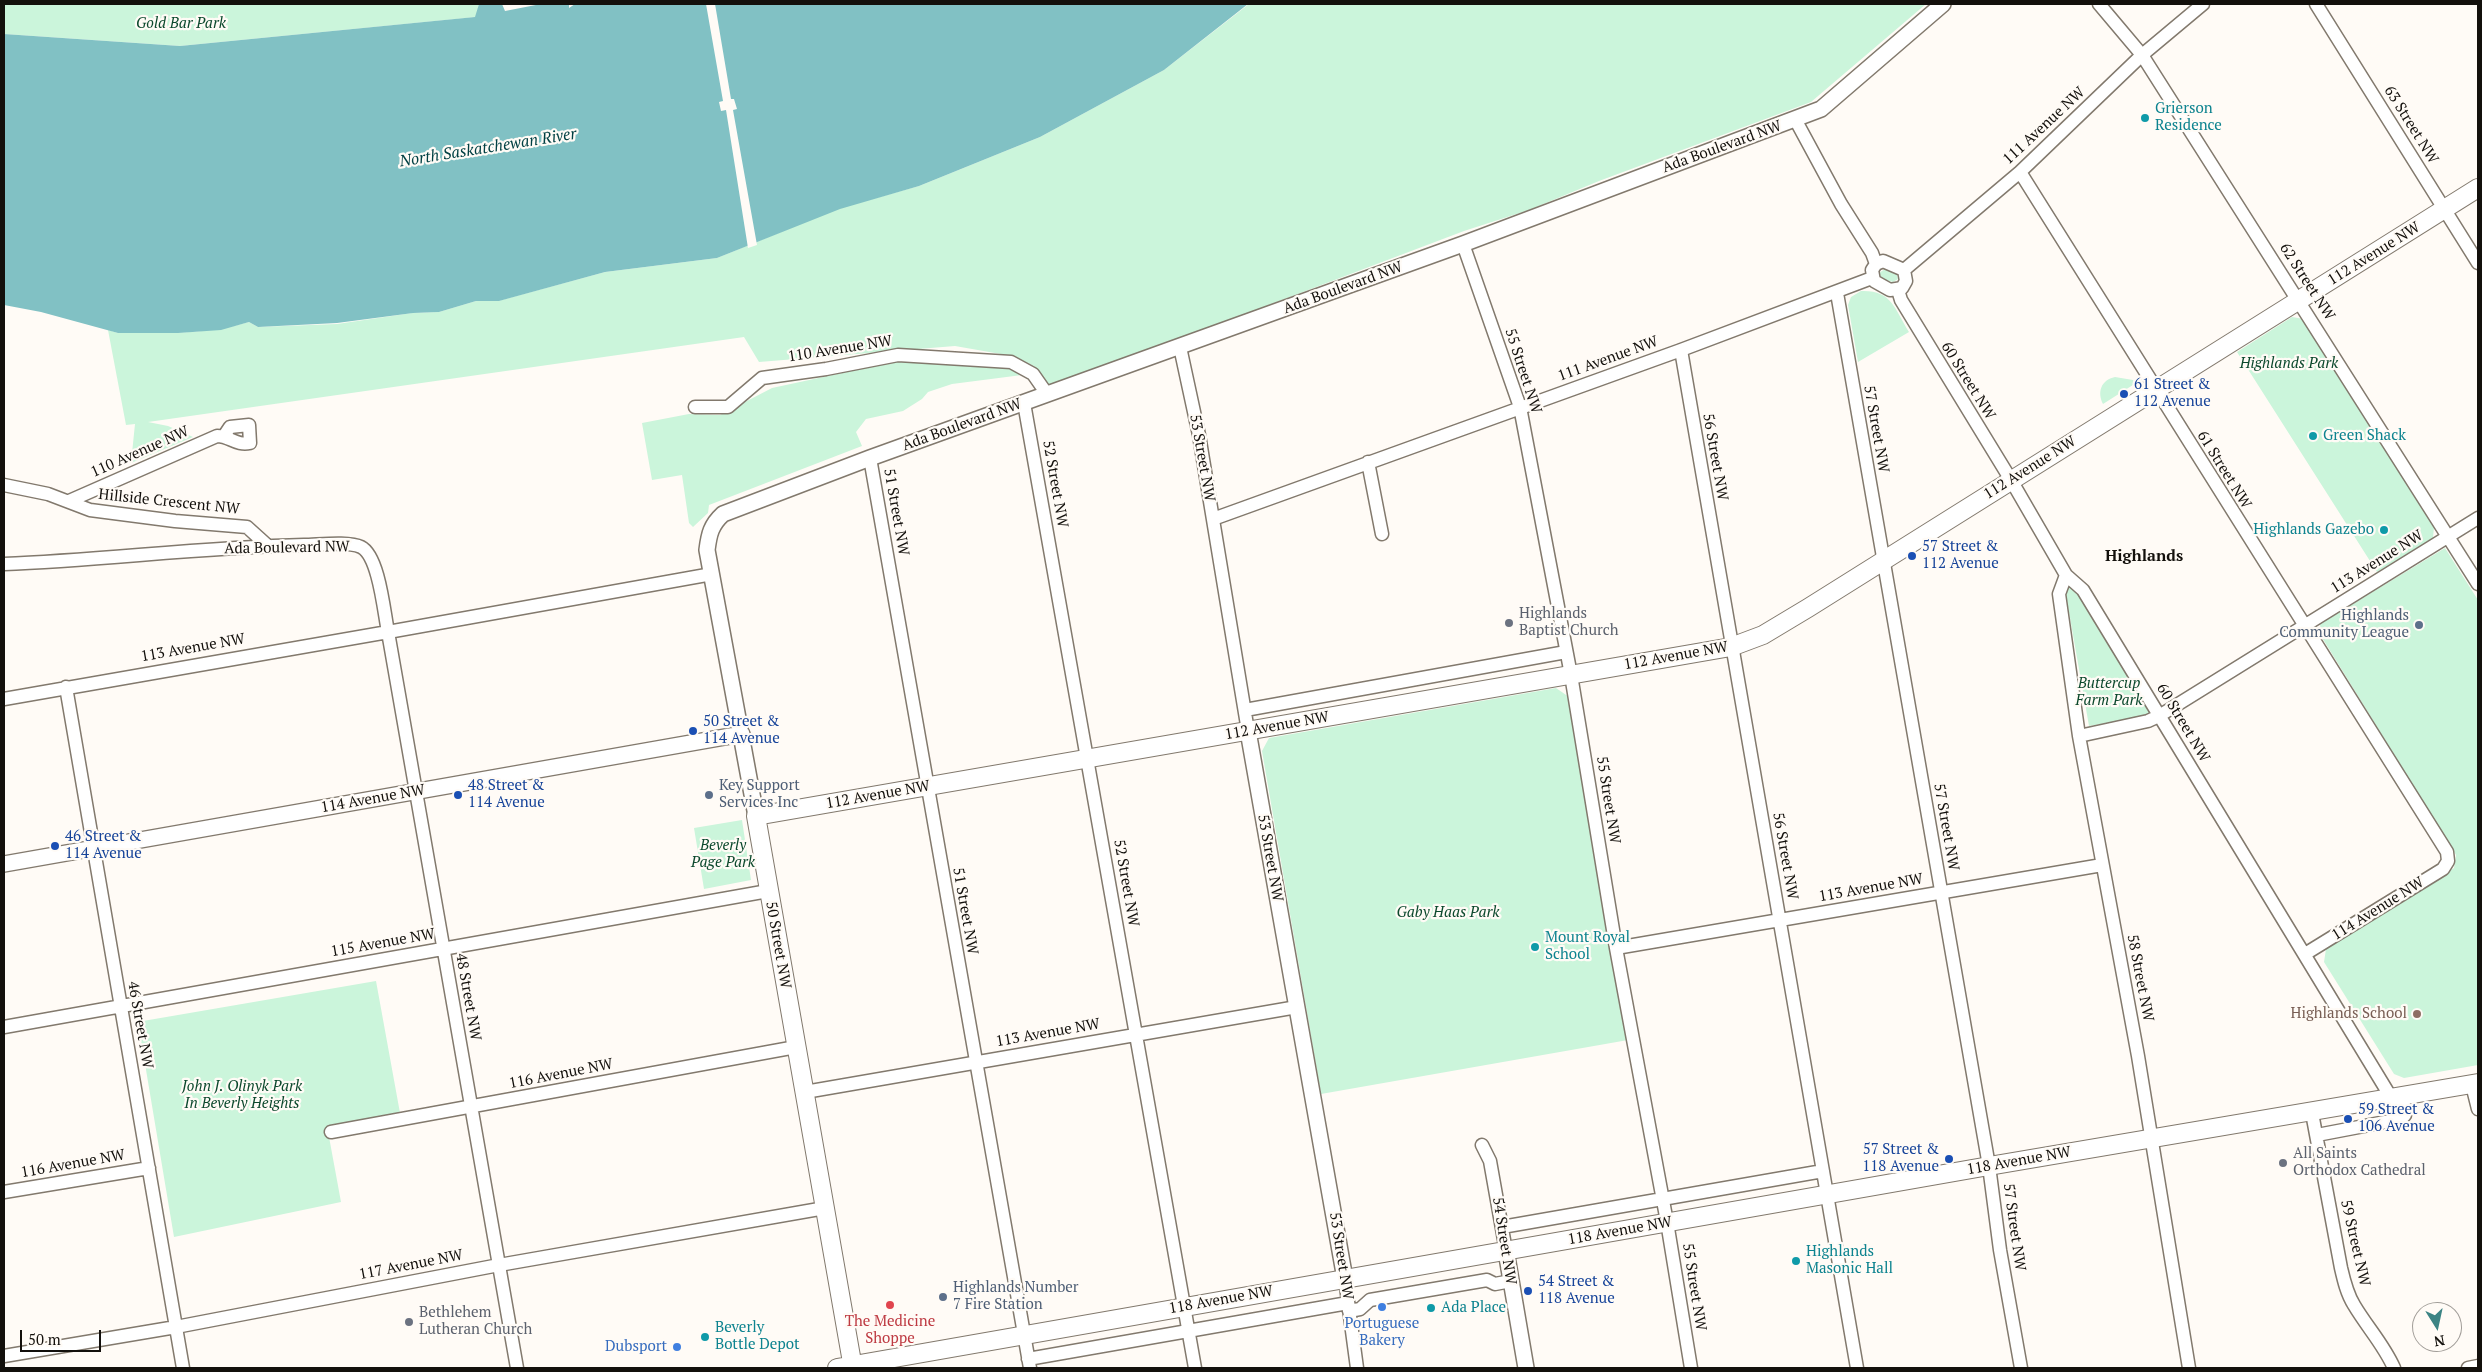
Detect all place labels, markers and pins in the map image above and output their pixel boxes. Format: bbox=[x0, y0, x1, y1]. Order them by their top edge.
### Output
place label: Grierson Residence bbox=[2155, 100, 2222, 135]
marker: Grierson Residence bbox=[2139, 112, 2151, 124]
place label: 61 Street & 112 Avenue bbox=[2134, 376, 2211, 411]
marker: 61 Street & 112 Avenue bbox=[2118, 388, 2130, 400]
place label: Green Shack bbox=[2323, 427, 2406, 445]
marker: Green Shack bbox=[2307, 430, 2319, 442]
place label: Highlands Gazebo bbox=[2253, 521, 2374, 539]
marker: Highlands Gazebo bbox=[2378, 524, 2390, 536]
place label: 57 Street & 112 Avenue bbox=[1922, 538, 1999, 573]
marker: 57 Street & 112 Avenue bbox=[1906, 550, 1918, 562]
place label: Highlands Baptist Church bbox=[1519, 605, 1619, 640]
place label: Highlands Community League bbox=[2279, 607, 2409, 642]
marker: Highlands Baptist Church bbox=[1503, 617, 1515, 629]
marker: Highlands Community League bbox=[2413, 619, 2425, 631]
place label: 50 Street & 114 Avenue bbox=[703, 713, 780, 748]
marker: 50 Street & 114 Avenue bbox=[687, 725, 699, 737]
place label: 48 Street & 114 Avenue bbox=[468, 777, 545, 812]
place label: Key Support Services Inc bbox=[719, 777, 800, 812]
marker: 48 Street & 114 Avenue bbox=[452, 789, 464, 801]
marker: Key Support Services Inc bbox=[703, 789, 715, 801]
place label: 46 Street & 114 Avenue bbox=[65, 828, 142, 863]
marker: 46 Street & 114 Avenue bbox=[49, 840, 61, 852]
place label: Mount Royal School bbox=[1545, 929, 1630, 964]
marker: Mount Royal School bbox=[1529, 941, 1541, 953]
place label: Highlands School bbox=[2290, 1005, 2407, 1023]
marker: Highlands School bbox=[2411, 1008, 2423, 1020]
place label: 59 Street & 106 Avenue bbox=[2358, 1101, 2435, 1136]
marker: 59 Street & 106 Avenue bbox=[2342, 1113, 2354, 1125]
place label: 57 Street & 118 Avenue bbox=[1862, 1141, 1939, 1176]
place label: All Saints Orthodox Cathedral bbox=[2293, 1145, 2426, 1180]
marker: 57 Street & 118 Avenue bbox=[1943, 1153, 1955, 1165]
marker: All Saints Orthodox Cathedral bbox=[2277, 1157, 2289, 1169]
place label: Highlands Masonic Hall bbox=[1806, 1243, 1893, 1278]
marker: Highlands Masonic Hall bbox=[1790, 1255, 1802, 1267]
place label: 54 Street & 118 Avenue bbox=[1538, 1273, 1615, 1308]
place label: Highlands Number 7 Fire Station bbox=[953, 1279, 1079, 1314]
marker: 54 Street & 118 Avenue bbox=[1522, 1285, 1534, 1297]
marker: Highlands Number 7 Fire Station bbox=[937, 1291, 949, 1303]
marker: The Medicine Shoppe bbox=[884, 1299, 896, 1311]
place label: Ada Place bbox=[1441, 1299, 1506, 1317]
marker: Portuguese Bakery bbox=[1376, 1301, 1388, 1313]
marker: Ada Place bbox=[1425, 1302, 1437, 1314]
place label: Bethlehem Lutheran Church bbox=[419, 1304, 532, 1339]
place label: The Medicine Shoppe bbox=[845, 1313, 935, 1348]
place label: Portuguese Bakery bbox=[1345, 1315, 1419, 1350]
marker: Bethlehem Lutheran Church bbox=[403, 1316, 415, 1328]
place label: Beverly Bottle Depot bbox=[715, 1319, 800, 1354]
marker: Beverly Bottle Depot bbox=[699, 1331, 711, 1343]
place label: Dubsport bbox=[605, 1338, 667, 1356]
marker: Dubsport bbox=[671, 1341, 683, 1353]

